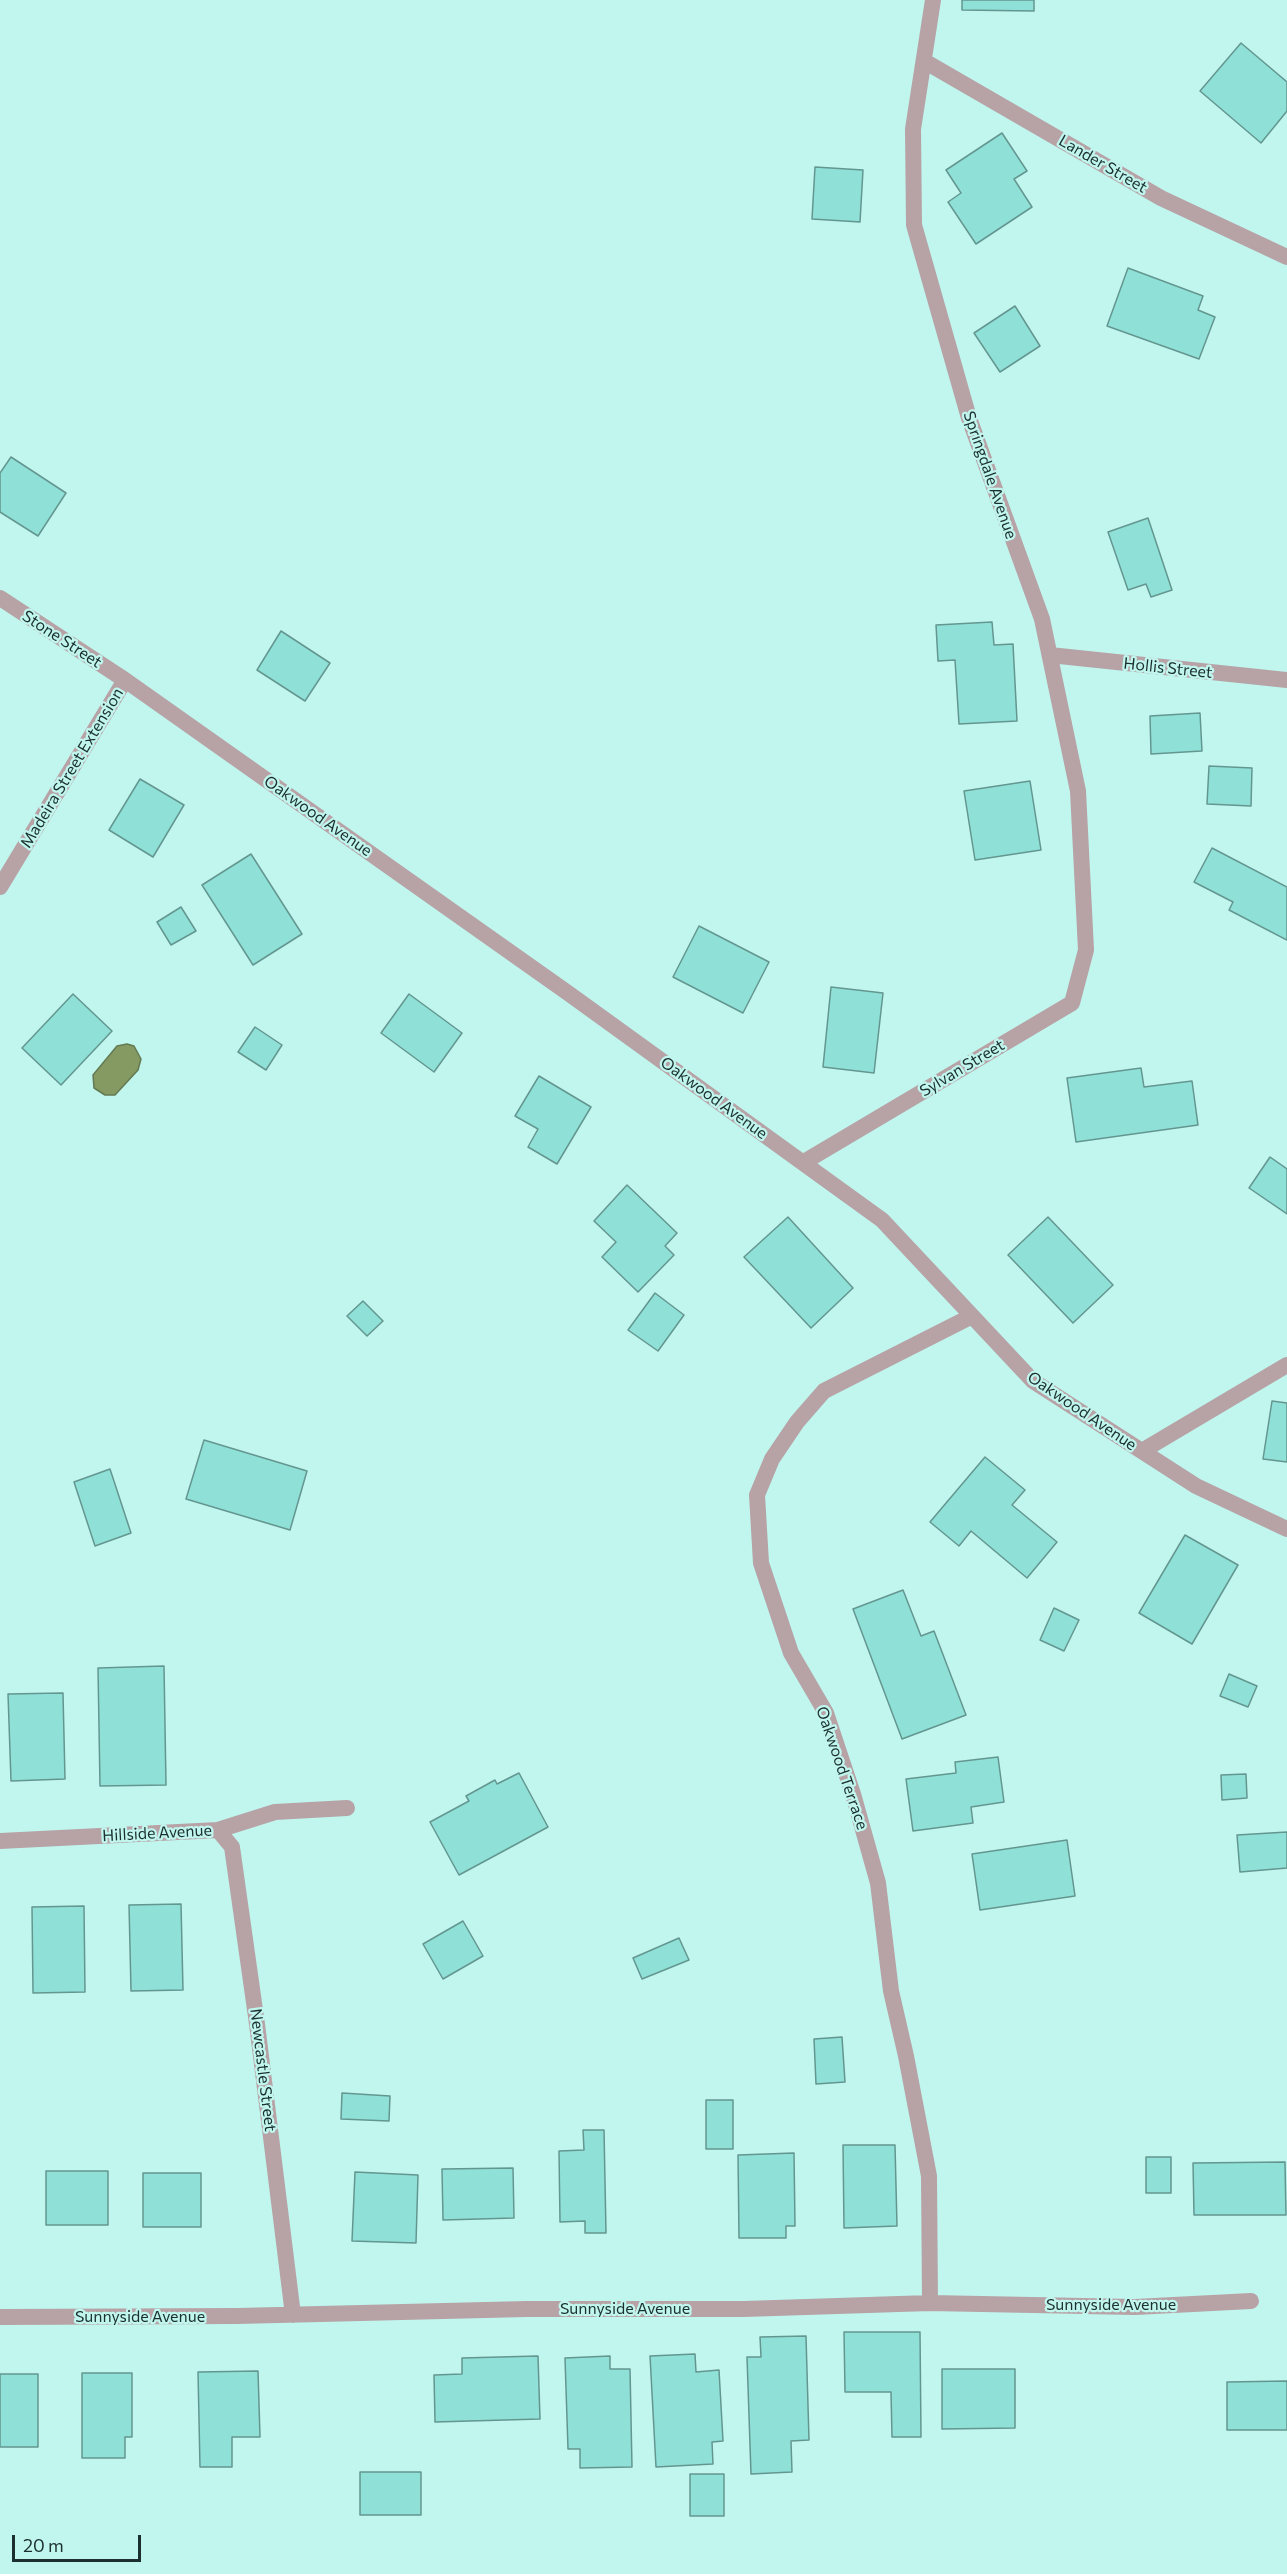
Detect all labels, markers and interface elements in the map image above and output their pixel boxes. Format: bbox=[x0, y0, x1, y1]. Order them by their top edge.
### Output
street label: Lander Street bbox=[1055, 131, 1151, 197]
street label: Springdale Avenue bbox=[959, 409, 1021, 541]
street label: Stone Street bbox=[19, 606, 105, 672]
street label: Hollis Street bbox=[1123, 654, 1213, 682]
street label: Madeira Street Extension bbox=[17, 684, 127, 852]
street label: Oakwood Avenue bbox=[260, 772, 376, 860]
street label: Sylvan Street bbox=[916, 1035, 1008, 1101]
street label: Oakwood Avenue bbox=[657, 1053, 771, 1143]
street label: Oakwood Avenue bbox=[1024, 1367, 1140, 1455]
street label: Oakwood Terrace bbox=[812, 1704, 872, 1832]
street label: Hillside Avenue bbox=[102, 1821, 212, 1845]
street label: Newcastle Street bbox=[246, 2007, 280, 2133]
street label: Sunnyside Avenue bbox=[1046, 2295, 1176, 2315]
street label: Sunnyside Avenue bbox=[560, 2299, 690, 2319]
street label: Sunnyside Avenue bbox=[75, 2307, 205, 2327]
scale bar bbox=[15, 2523, 144, 2561]
text: 20 m bbox=[23, 2534, 64, 2556]

